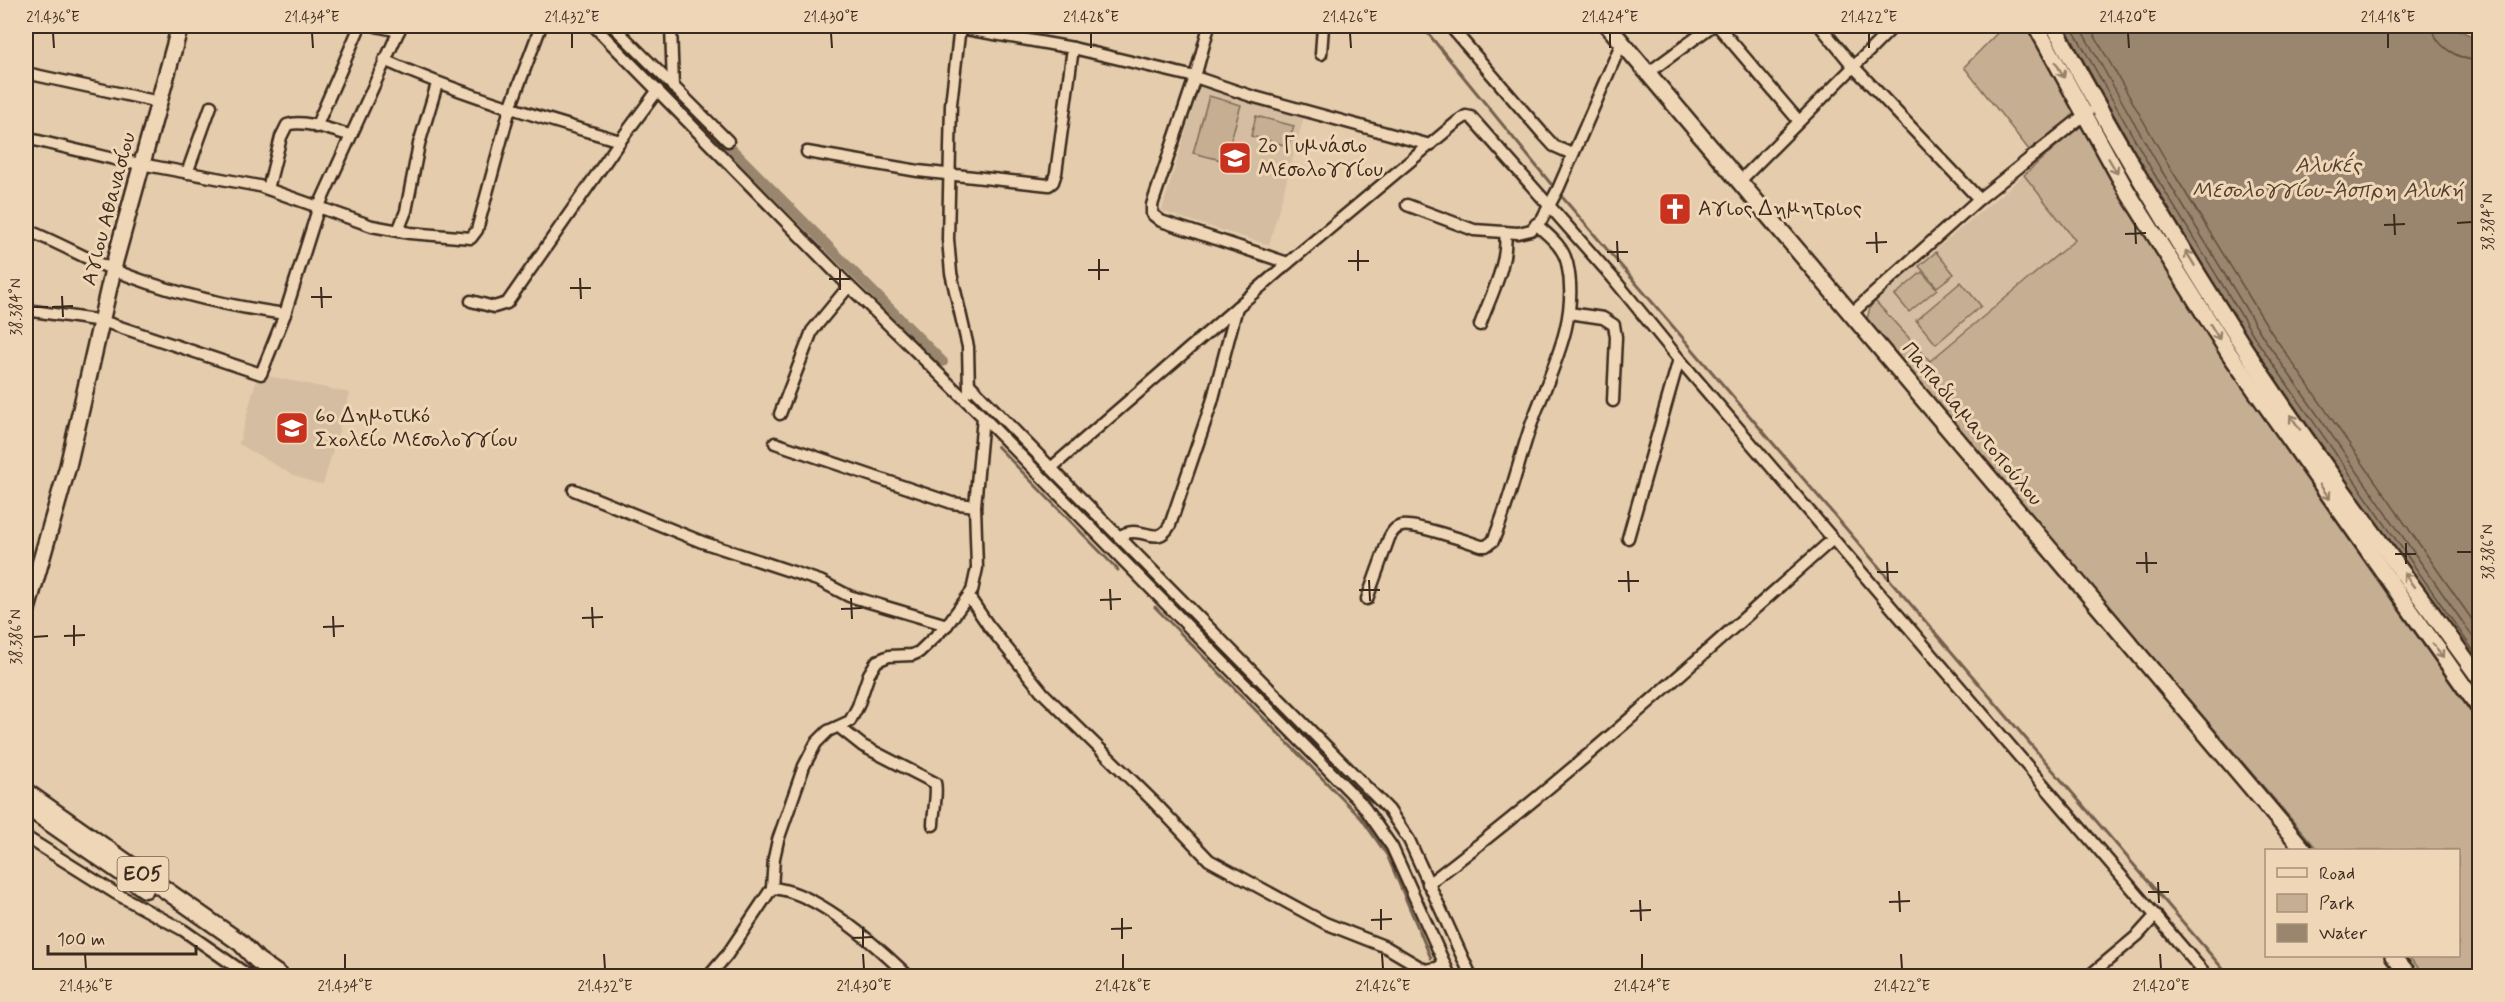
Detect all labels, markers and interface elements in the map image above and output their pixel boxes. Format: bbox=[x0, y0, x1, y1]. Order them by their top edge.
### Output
text: 21.436°E bbox=[26, 8, 80, 28]
text: 21.434°E bbox=[284, 8, 340, 28]
text: 21.432°E bbox=[544, 8, 600, 28]
text: 21.430°E bbox=[803, 8, 859, 28]
text: 21.428°E bbox=[1063, 8, 1119, 28]
text: 21.426°E bbox=[1323, 8, 1378, 28]
text: 21.424°E bbox=[1582, 8, 1639, 28]
text: 21.422°E bbox=[1841, 8, 1898, 28]
text: 21.420°E bbox=[2100, 8, 2157, 28]
text: 21.418°E bbox=[2361, 8, 2415, 28]
one-way arrow bbox=[2054, 61, 2066, 78]
street label: Αγιου Αθανασίου bbox=[75, 129, 143, 289]
place label: 2ο Γυμνάσιο Μεσολογγίου bbox=[1258, 132, 1383, 184]
school or university icon: 2ο Γυμνάσιο Μεσολογγίου bbox=[1217, 140, 1253, 176]
water label: Αλυκές Μεσολογγίου-Άσπρη Αλυκή bbox=[2192, 151, 2465, 205]
one-way arrow bbox=[2108, 156, 2119, 174]
church icon: Αγιος Δημητριος bbox=[1657, 191, 1693, 227]
text: 38.384°N bbox=[2479, 193, 2499, 251]
place label: Αγιος Δημητριος bbox=[1698, 195, 1862, 223]
one-way arrow bbox=[2183, 250, 2195, 267]
text: 38.384°N bbox=[7, 278, 27, 336]
one-way arrow bbox=[2209, 323, 2222, 340]
street label: Παπαδιαμαντοπούλου bbox=[1895, 336, 2049, 512]
place label: 6ο Δημοτικό Σχολείο Μεσολογγίου bbox=[315, 402, 517, 454]
school or university icon: 6ο Δημοτικό Σχολείο Μεσολογγίου bbox=[274, 410, 310, 446]
one-way arrow bbox=[2289, 414, 2301, 430]
one-way arrow bbox=[2319, 484, 2331, 500]
text: 38.386°N bbox=[2479, 524, 2499, 580]
one-way arrow bbox=[2402, 573, 2415, 589]
text: 38.386°N bbox=[7, 609, 27, 665]
one-way arrow bbox=[2432, 643, 2445, 659]
legend bbox=[2265, 849, 2460, 957]
road number: ΕΟ5 bbox=[118, 857, 168, 891]
text: Road bbox=[2319, 862, 2355, 886]
text: Park bbox=[2319, 892, 2355, 916]
scale bar bbox=[48, 918, 196, 956]
text: Water bbox=[2319, 922, 2368, 946]
text: 100 m bbox=[57, 928, 105, 952]
text: 21.436°E bbox=[59, 977, 113, 997]
text: 21.434°E bbox=[317, 977, 373, 997]
text: 21.432°E bbox=[577, 977, 633, 997]
text: 21.430°E bbox=[836, 977, 892, 997]
text: 21.428°E bbox=[1095, 977, 1151, 997]
text: 21.426°E bbox=[1356, 977, 1411, 997]
text: 21.424°E bbox=[1614, 977, 1671, 997]
text: 21.422°E bbox=[1874, 977, 1931, 997]
text: 21.420°E bbox=[2133, 977, 2190, 997]

